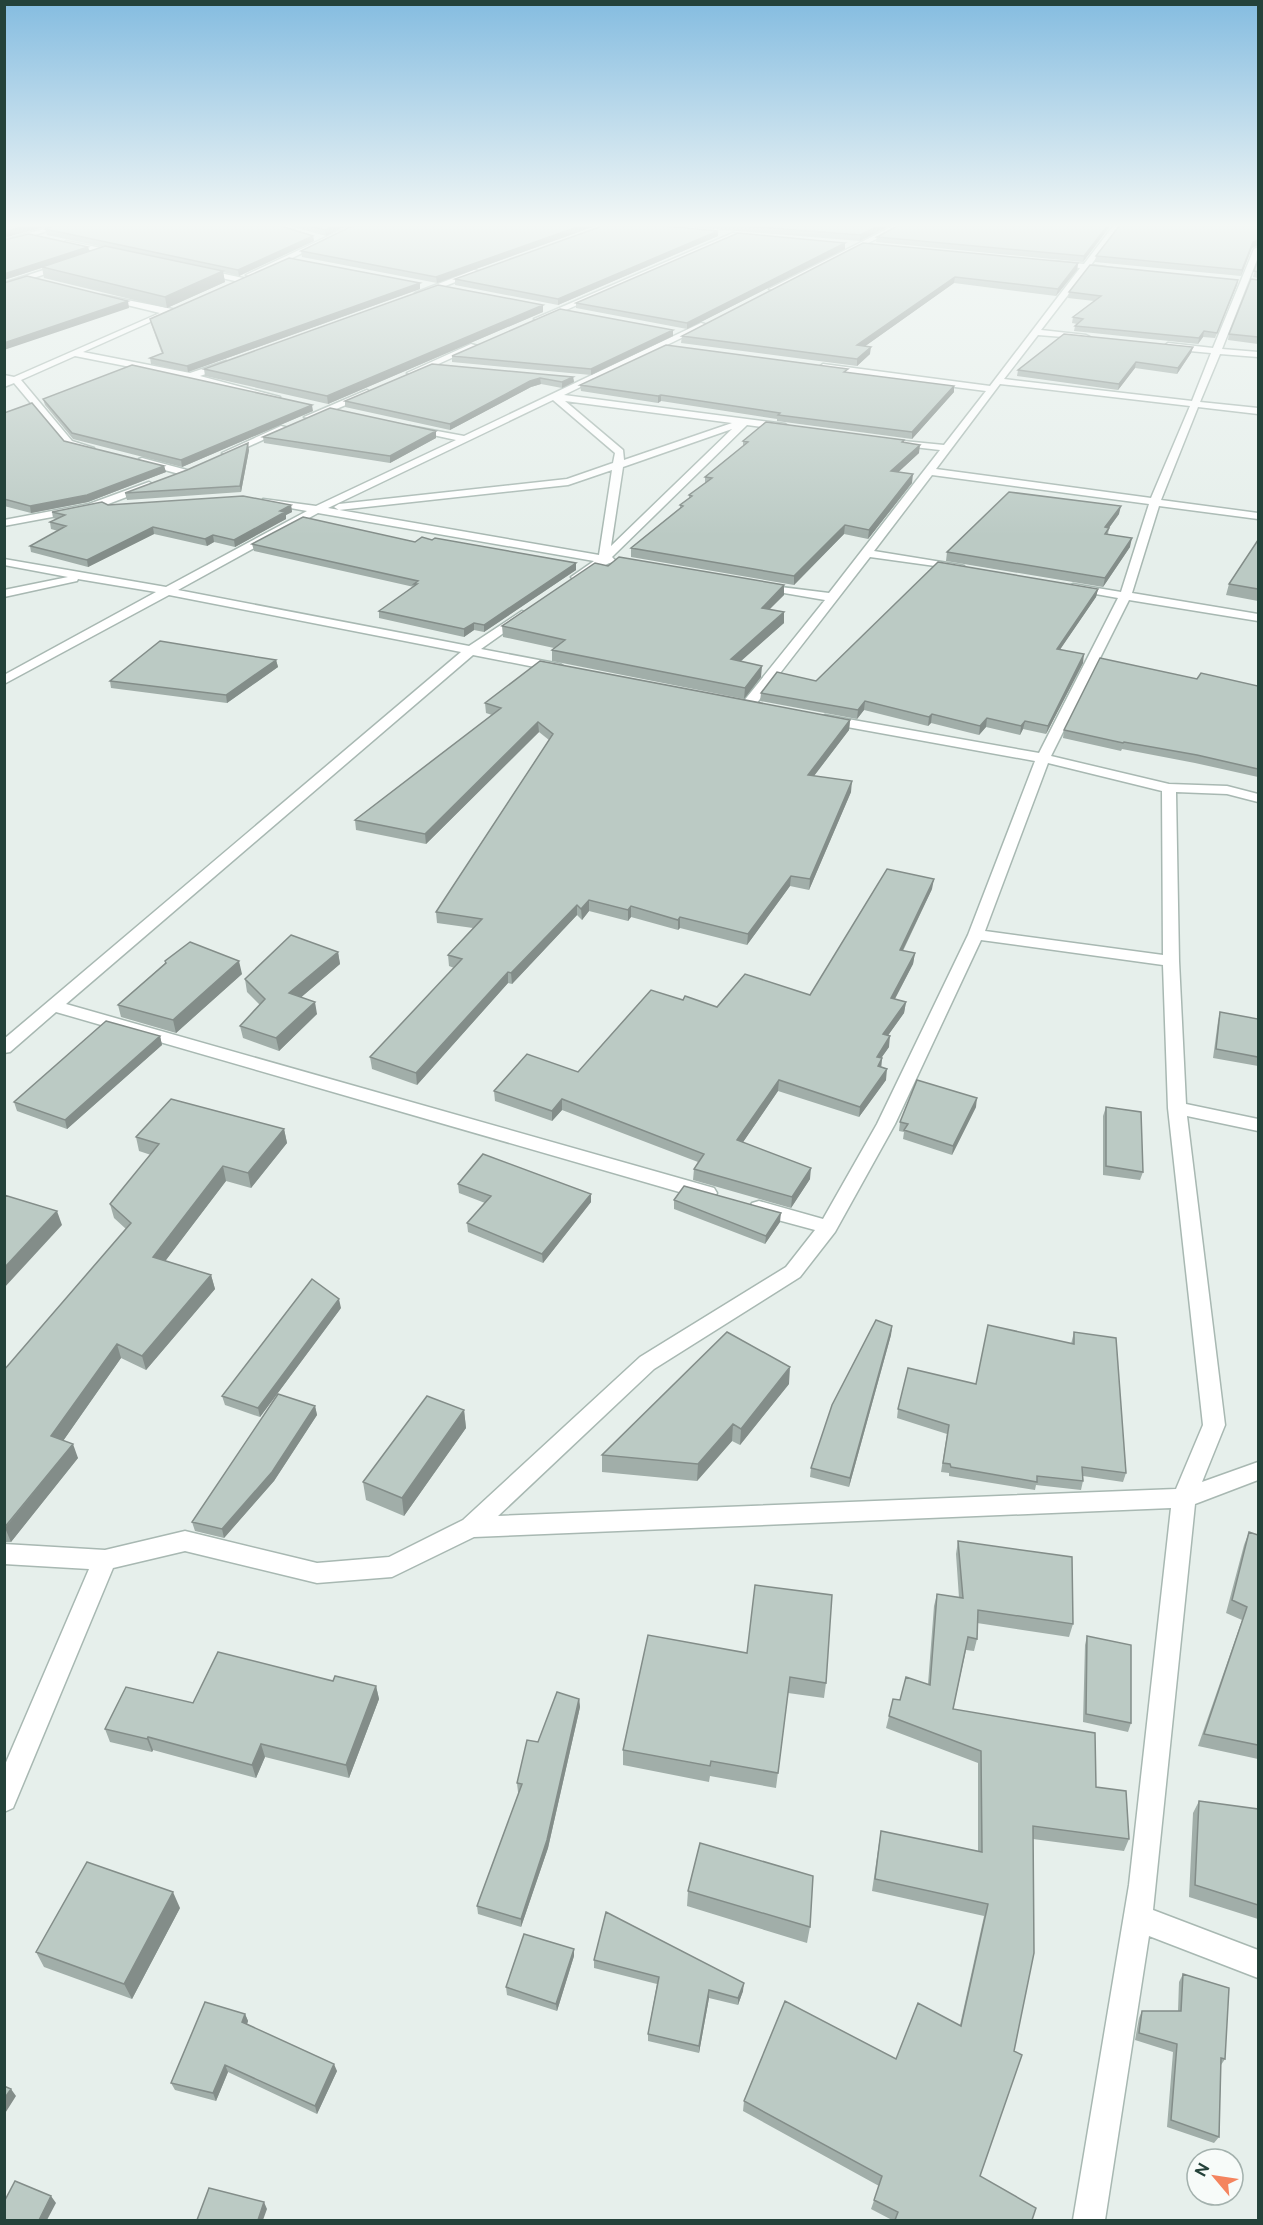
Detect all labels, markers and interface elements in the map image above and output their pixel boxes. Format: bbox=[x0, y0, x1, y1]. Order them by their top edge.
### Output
north arrow bbox=[1185, 2147, 1245, 2207]
text: N bbox=[1191, 2160, 1214, 2180]

